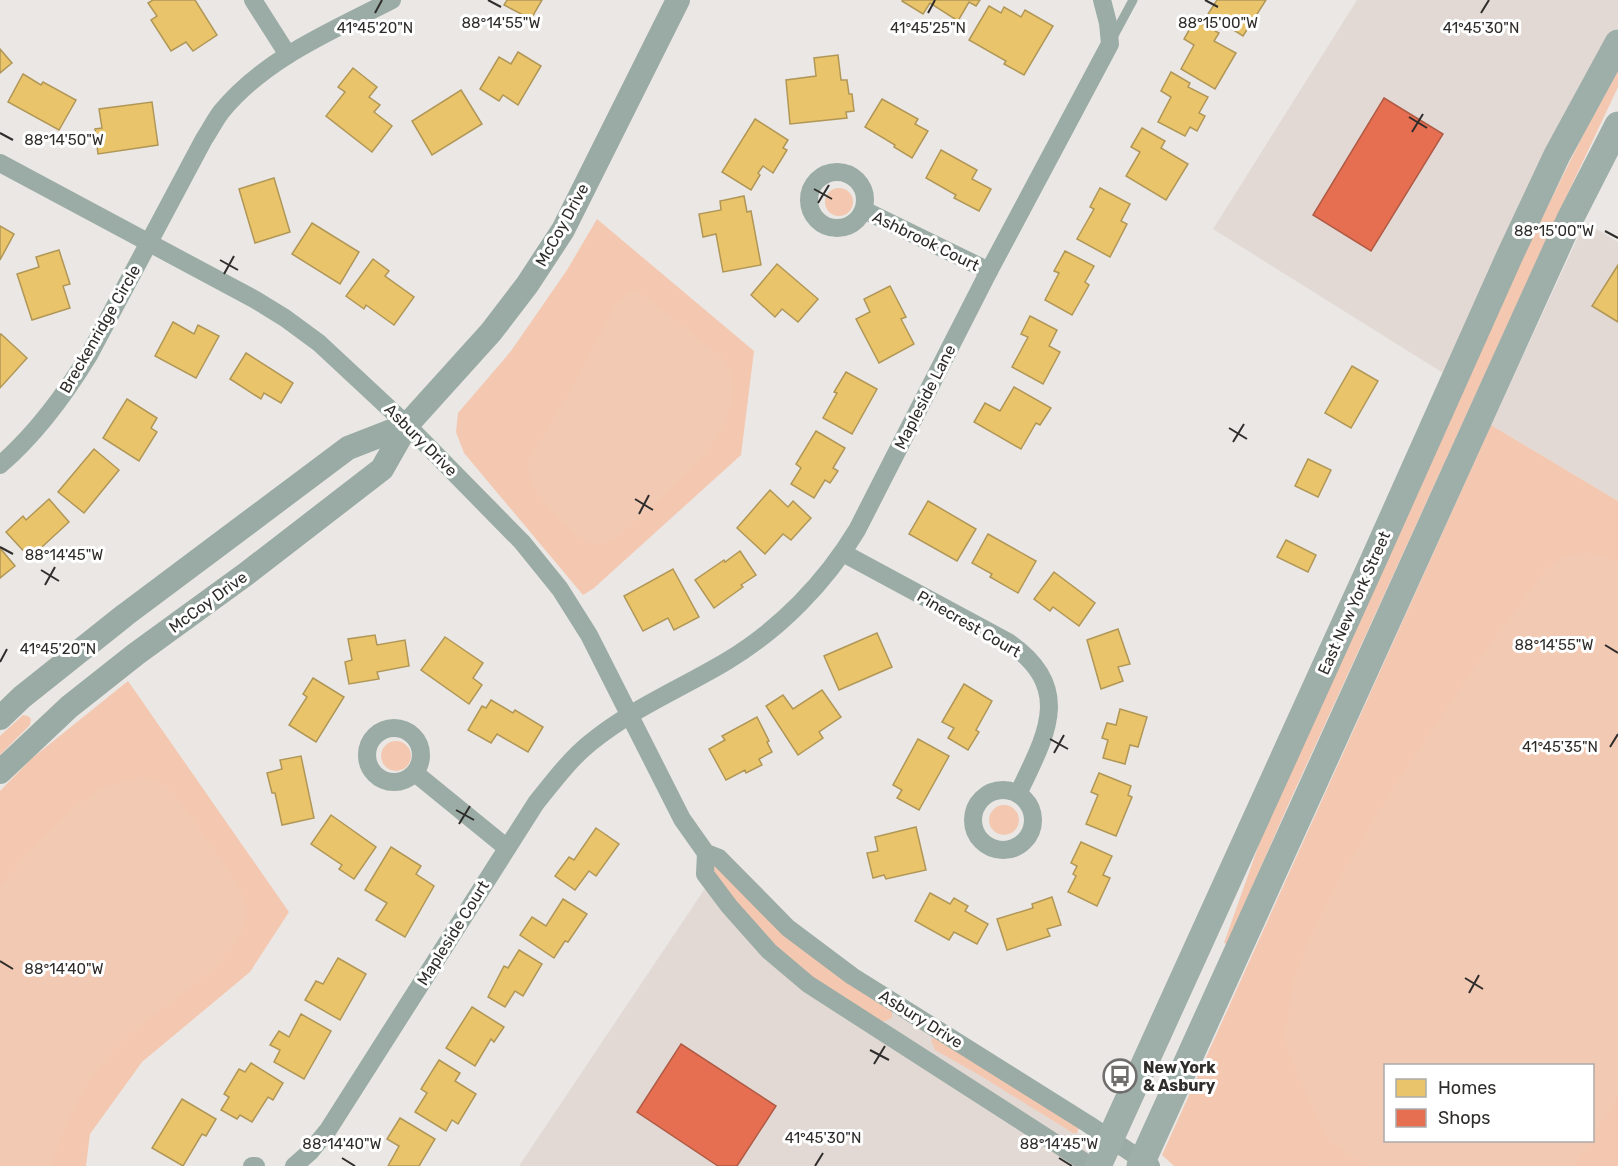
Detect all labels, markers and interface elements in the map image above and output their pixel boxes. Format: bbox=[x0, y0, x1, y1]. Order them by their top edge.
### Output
text: 88°14'55"W bbox=[461, 14, 541, 32]
text: 88°15'00"W bbox=[1178, 14, 1258, 32]
text: 41°45'20"N bbox=[337, 19, 413, 37]
text: 41°45'25"N bbox=[890, 19, 966, 37]
text: 41°45'30"N bbox=[1443, 19, 1519, 37]
text: 88°14'50"W bbox=[24, 131, 104, 149]
street label: McCoy Drive bbox=[531, 180, 593, 270]
street label: Ashbrook Court bbox=[870, 207, 982, 275]
text: 88°15'00"W bbox=[1514, 222, 1594, 240]
street label: Breckenridge Circle bbox=[56, 261, 144, 397]
street label: Mapleside Lane bbox=[890, 341, 960, 452]
street label: Asbury Drive bbox=[381, 400, 461, 480]
street label: East New York Street bbox=[1314, 528, 1394, 678]
text: 88°14'45"W bbox=[25, 546, 103, 564]
street label: McCoy Drive bbox=[165, 567, 251, 637]
street label: Pinecrest Court bbox=[914, 587, 1024, 661]
text: 88°14'55"W bbox=[1514, 636, 1594, 654]
text: 41°45'20"N bbox=[20, 640, 96, 658]
text: 41°45'35"N bbox=[1522, 738, 1598, 756]
street label: Mapleside Court bbox=[413, 877, 493, 989]
text: 88°14'40"W bbox=[24, 960, 104, 978]
street label: Asbury Drive bbox=[876, 986, 966, 1052]
bus stop icon: New York & Asbury bbox=[1102, 1058, 1138, 1094]
place label: New York & Asbury bbox=[1143, 1058, 1216, 1095]
legend bbox=[1384, 1064, 1594, 1142]
text: Homes bbox=[1438, 1077, 1496, 1099]
text: Shops bbox=[1438, 1107, 1490, 1129]
text: 41°45'30"N bbox=[785, 1129, 861, 1147]
text: 88°14'40"W bbox=[302, 1135, 382, 1153]
text: 88°14'45"W bbox=[1020, 1135, 1098, 1153]

